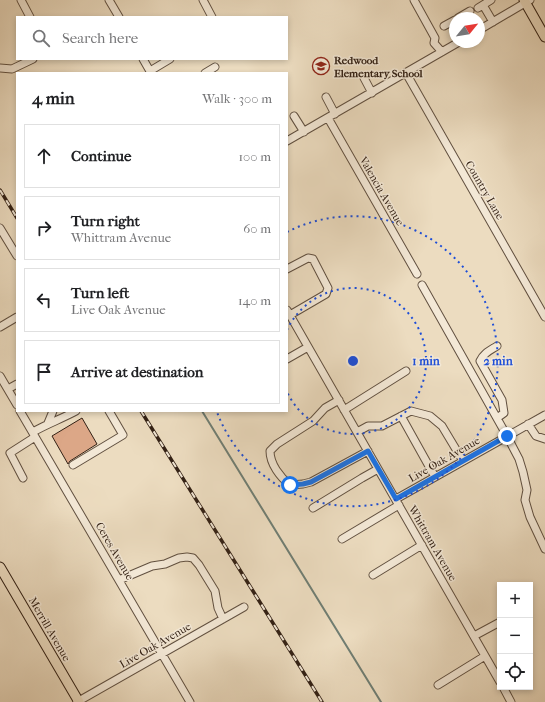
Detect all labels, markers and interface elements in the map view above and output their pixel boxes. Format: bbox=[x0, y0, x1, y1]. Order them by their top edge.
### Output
north arrow bbox=[449, 12, 485, 48]
search box bbox=[16, 16, 288, 60]
icon: search bbox=[30, 27, 52, 49]
text: Search here bbox=[62, 29, 138, 47]
place label: Redwood Elementary School bbox=[334, 54, 424, 80]
school or university icon: Redwood Elementary School bbox=[311, 56, 331, 76]
text: 4 min bbox=[32, 88, 75, 108]
text: Walk · 300 m bbox=[202, 91, 272, 106]
icon: ahead bbox=[33, 145, 55, 167]
text: Continue bbox=[71, 147, 131, 165]
text: 100 m bbox=[238, 149, 271, 164]
street label: Valencia Avenue bbox=[356, 154, 407, 228]
street label: Country Lane bbox=[462, 159, 507, 222]
text: Turn right bbox=[71, 212, 140, 230]
icon: right bbox=[33, 217, 55, 239]
text: 60 m bbox=[243, 221, 271, 236]
text: Whittram Avenue bbox=[71, 230, 171, 245]
text: Turn left bbox=[71, 284, 129, 302]
icon: left bbox=[33, 289, 55, 311]
text: 140 m bbox=[238, 293, 271, 308]
text: Live Oak Avenue bbox=[71, 302, 166, 317]
centre of rings bbox=[346, 354, 360, 368]
text: 1 min bbox=[412, 354, 441, 368]
text: 2 min bbox=[483, 354, 514, 368]
icon: arrive bbox=[33, 361, 55, 383]
text: Arrive at destination bbox=[71, 363, 203, 381]
route end bbox=[498, 427, 516, 445]
street label: Live Oak Avenue bbox=[406, 434, 483, 485]
route start bbox=[281, 476, 299, 494]
street label: Whittram Avenue bbox=[405, 502, 460, 584]
street label: Ceres Avenue bbox=[93, 520, 137, 583]
map controls bbox=[497, 582, 533, 690]
button: + bbox=[497, 582, 533, 618]
street label: Merrill Avenue bbox=[26, 595, 73, 664]
button: − bbox=[497, 618, 533, 654]
street label: Live Oak Avenue bbox=[117, 620, 194, 671]
button: locate bbox=[497, 654, 533, 690]

